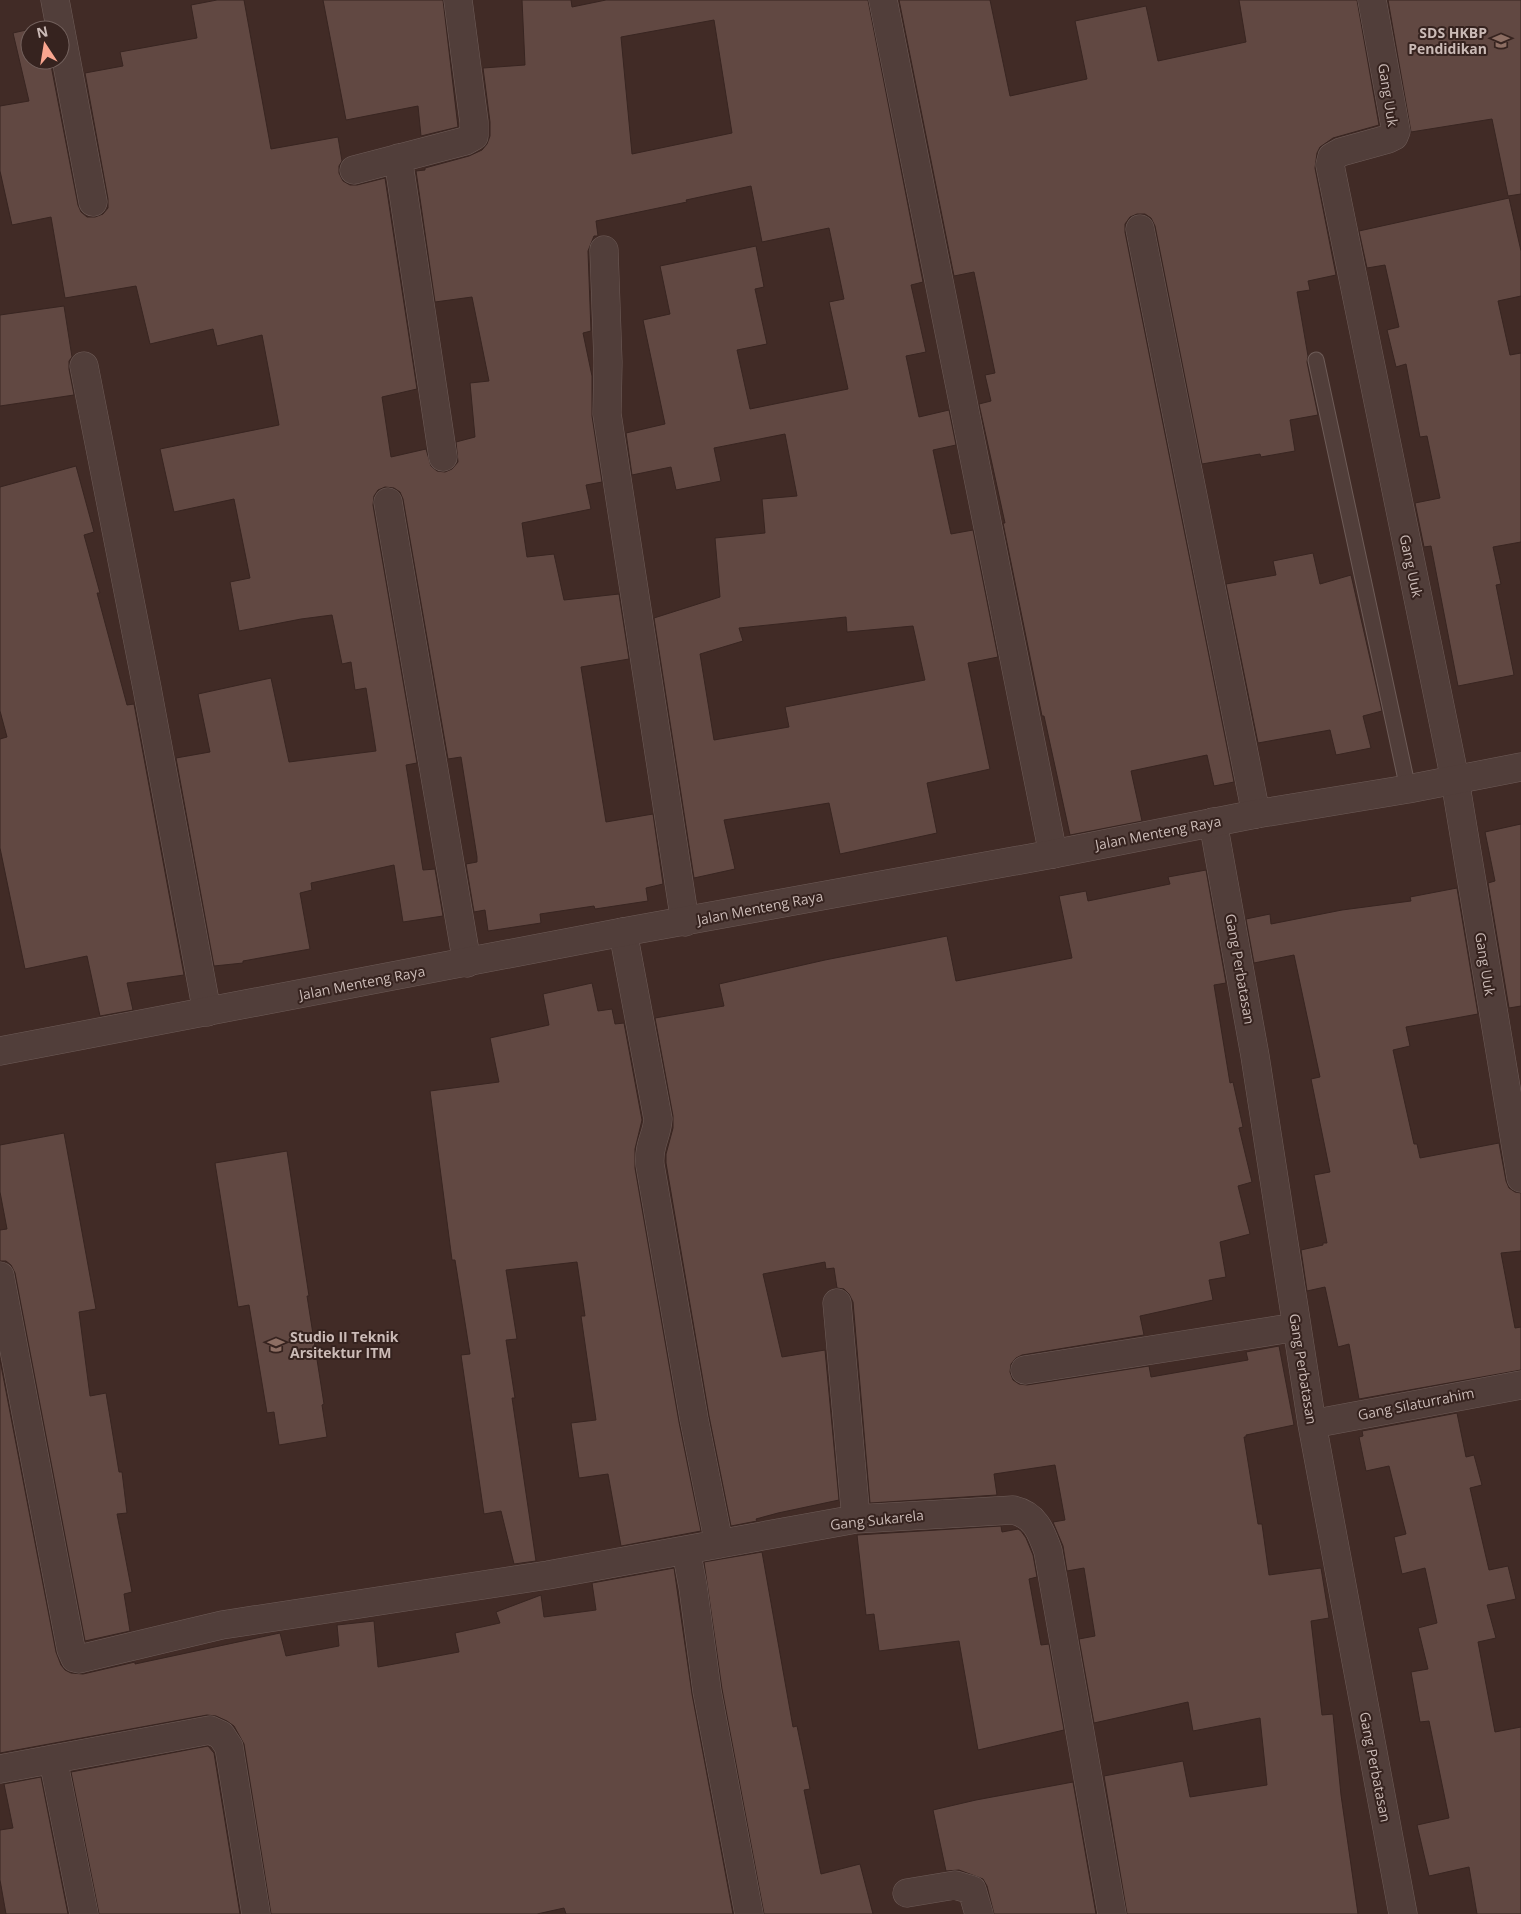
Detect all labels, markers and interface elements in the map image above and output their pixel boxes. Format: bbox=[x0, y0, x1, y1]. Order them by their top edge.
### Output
north arrow bbox=[20, 20, 70, 70]
text: N bbox=[35, 21, 50, 42]
place label: SDS HKBP Pendidikan bbox=[1408, 23, 1487, 58]
school or university icon: SDS HKBP Pendidikan bbox=[1491, 31, 1511, 51]
street label: Gang Uuk bbox=[1374, 62, 1403, 129]
street label: Gang Uuk bbox=[1396, 533, 1428, 600]
street label: Jalan Menteng Raya bbox=[1091, 811, 1223, 854]
street label: Jalan Menteng Raya bbox=[693, 886, 825, 929]
street label: Gang Perbatasan bbox=[1221, 912, 1260, 1026]
street label: Gang Uuk bbox=[1471, 931, 1500, 998]
street label: Jalan Menteng Raya bbox=[295, 961, 427, 1004]
street label: Gang Perbatasan bbox=[1285, 1312, 1322, 1426]
place label: Studio II Teknik Arsitektur ITM bbox=[290, 1327, 399, 1362]
school or university icon: Studio II Teknik Arsitektur ITM bbox=[266, 1335, 286, 1355]
street label: Gang Silaturrahim bbox=[1356, 1383, 1476, 1424]
street label: Gang Sukarela bbox=[829, 1505, 925, 1534]
street label: Gang Perbatasan bbox=[1355, 1710, 1395, 1824]

